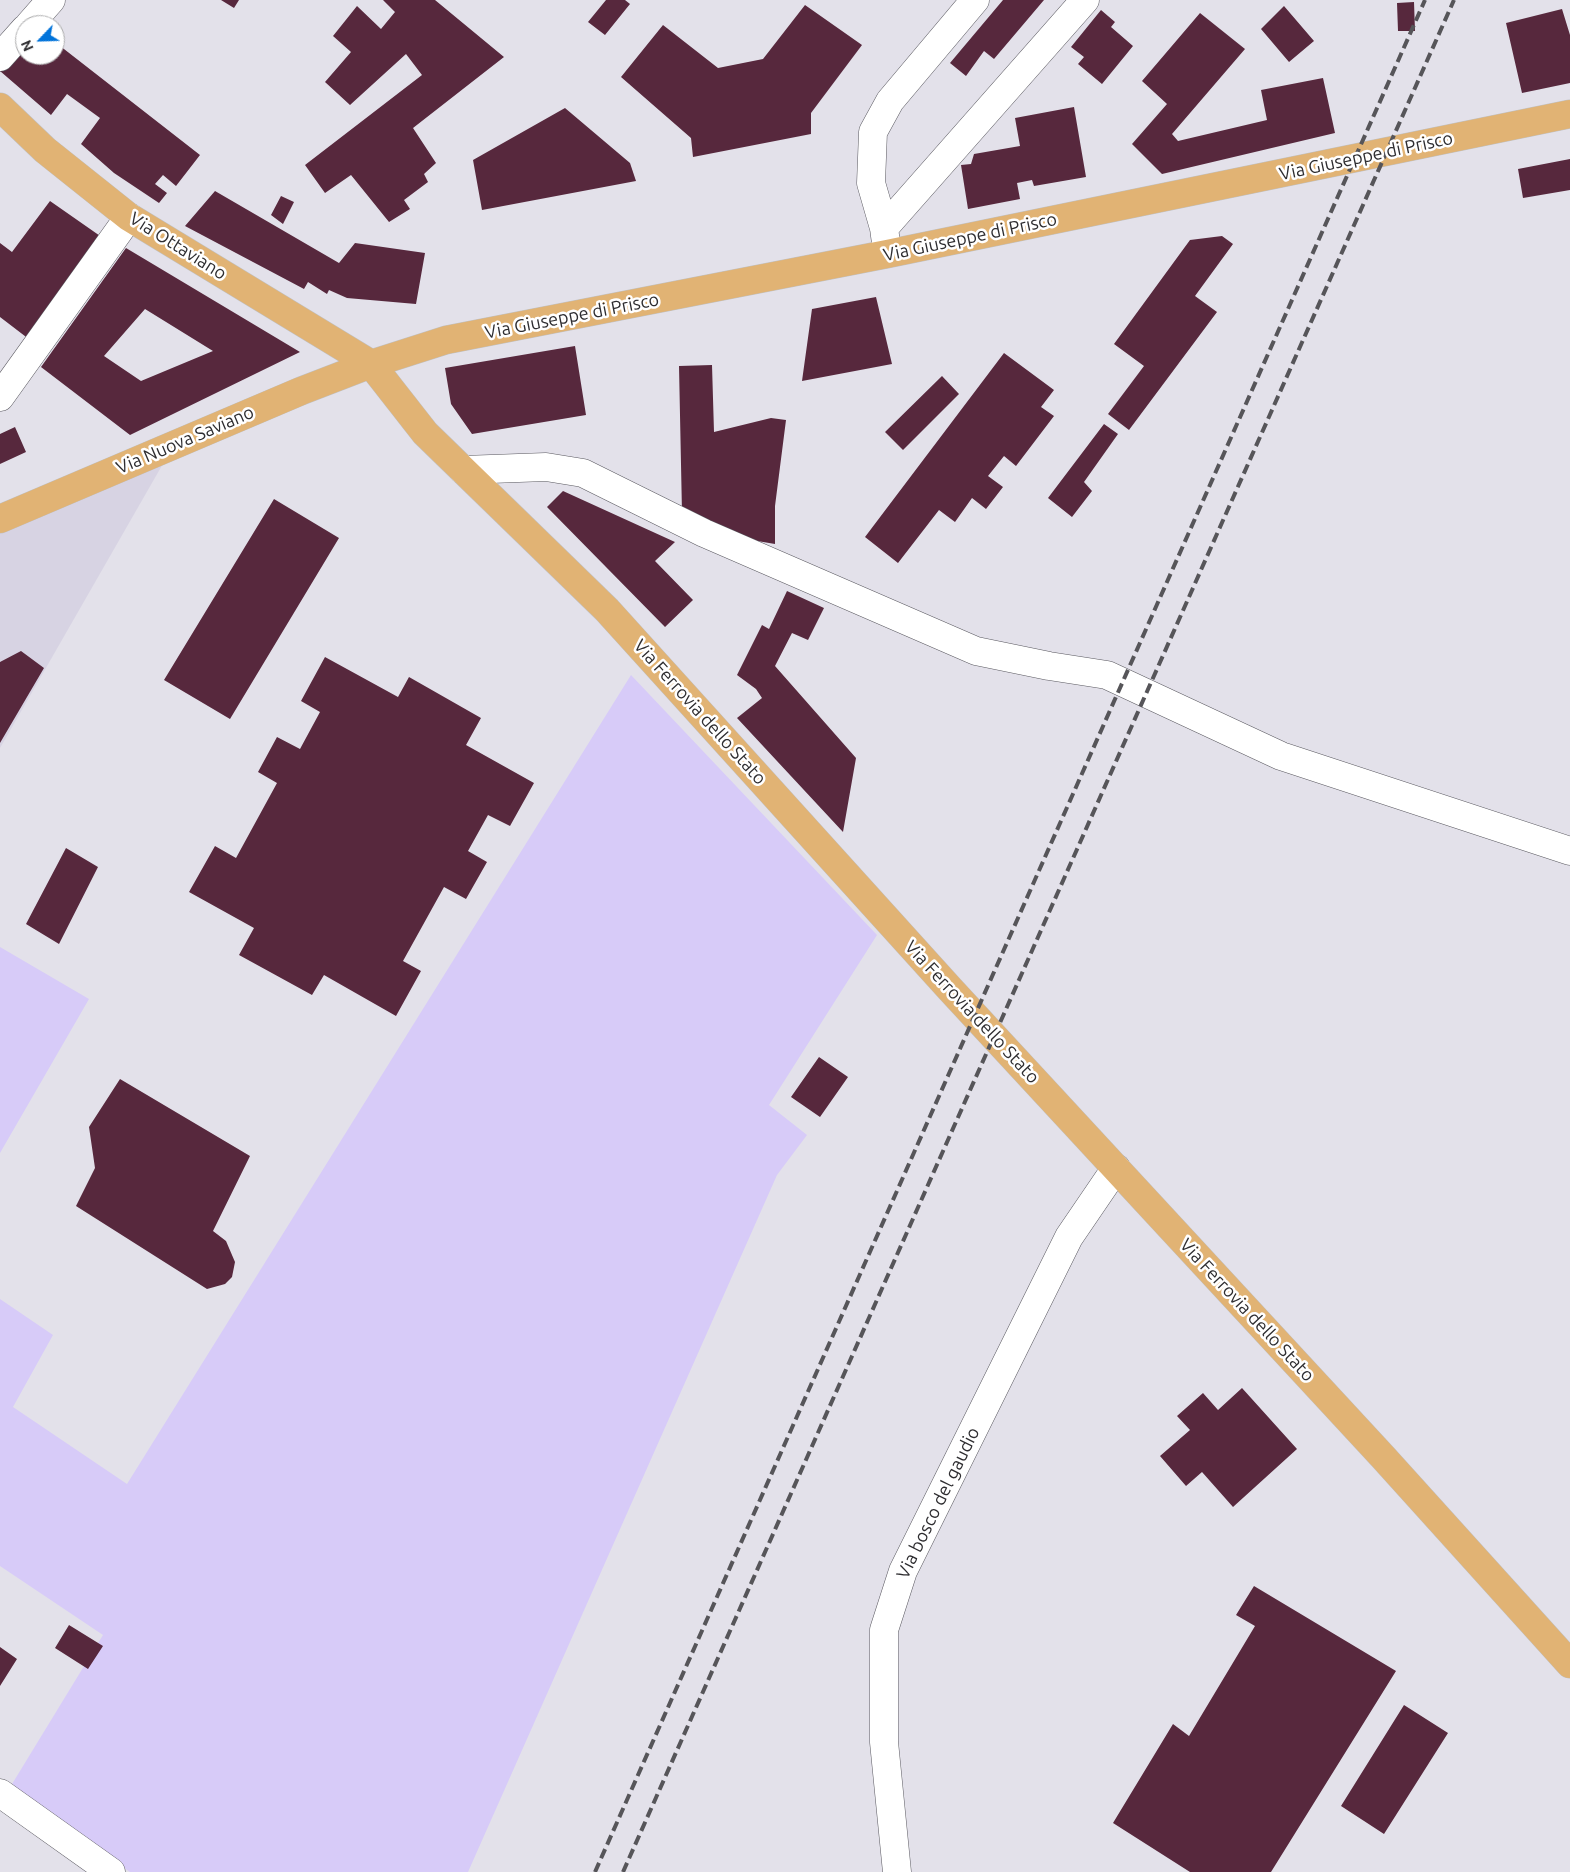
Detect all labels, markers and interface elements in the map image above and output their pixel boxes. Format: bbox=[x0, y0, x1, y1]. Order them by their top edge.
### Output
north arrow bbox=[15, 15, 65, 65]
text: N bbox=[18, 38, 37, 54]
street label: Via Giuseppe di Prisco bbox=[1277, 127, 1455, 185]
street label: Via Ottaviano bbox=[126, 208, 230, 284]
street label: Via Giuseppe di Prisco bbox=[881, 208, 1059, 266]
street label: Via Giuseppe di Prisco bbox=[483, 289, 661, 343]
street label: Via Nuova Saviano bbox=[113, 401, 257, 479]
street label: Via Ferrovia dello Stato bbox=[629, 635, 771, 789]
street label: Via Ferrovia dello Stato bbox=[900, 936, 1044, 1088]
street label: Via Ferrovia dello Stato bbox=[1175, 1234, 1319, 1386]
street label: Via bosco del gaudio bbox=[892, 1424, 984, 1582]

